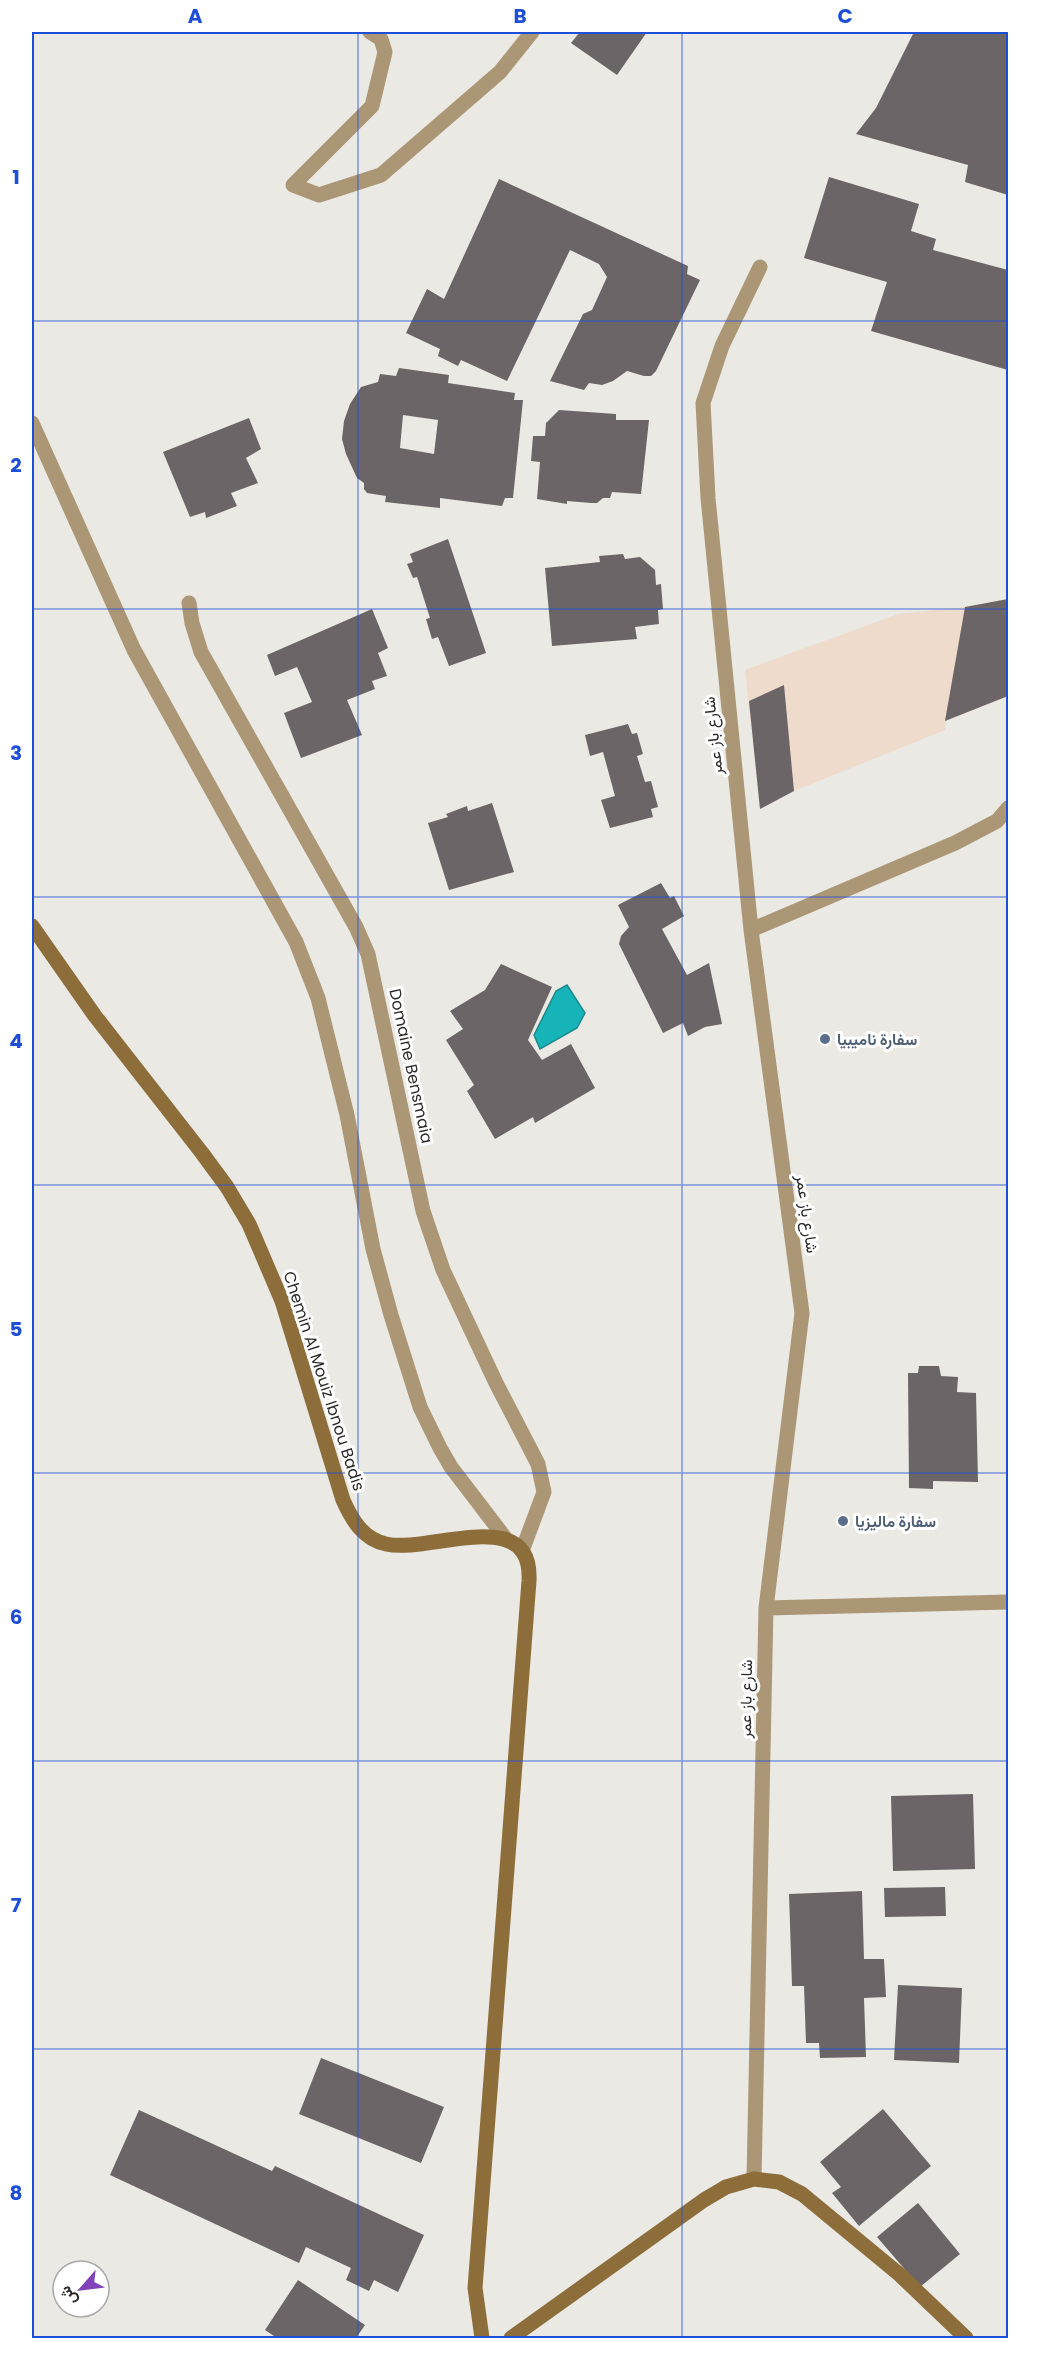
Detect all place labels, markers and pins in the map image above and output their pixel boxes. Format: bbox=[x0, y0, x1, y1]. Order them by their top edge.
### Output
place label: سفارة ناميبيا bbox=[837, 1028, 917, 1051]
marker: سفارة ناميبيا bbox=[818, 1032, 832, 1046]
place label: سفارة ماليزيا bbox=[855, 1510, 936, 1533]
marker: سفارة ماليزيا bbox=[836, 1514, 850, 1528]

